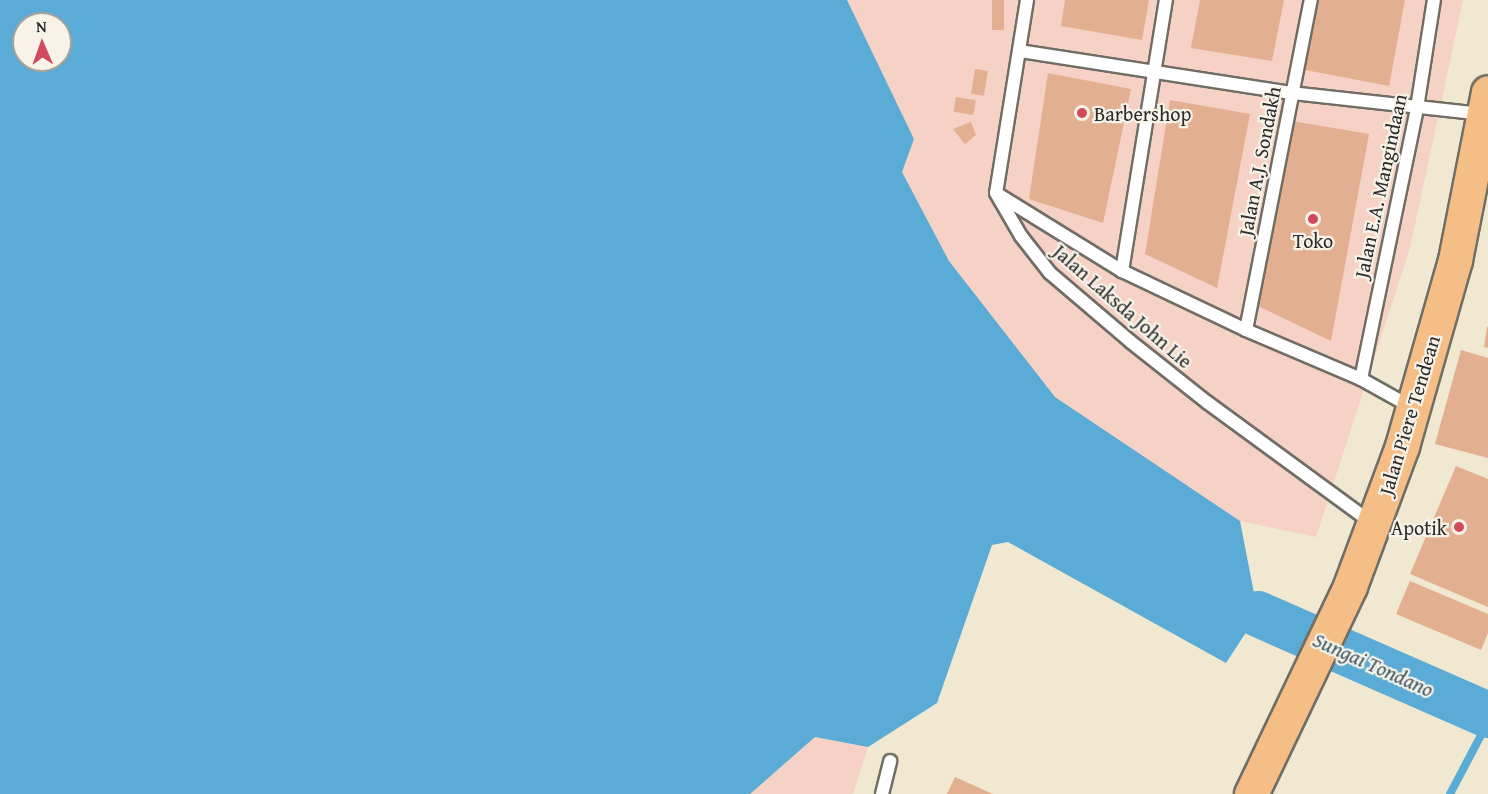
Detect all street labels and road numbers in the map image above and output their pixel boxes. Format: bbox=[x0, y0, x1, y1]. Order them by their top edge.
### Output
street label: Jalan A.J. Sondakh bbox=[1233, 84, 1285, 238]
street label: Jalan E.A. Mangindaan bbox=[1349, 92, 1411, 280]
street label: Jalan Laksda John Lie bbox=[1049, 239, 1197, 373]
street label: Jalan Piere Tendean bbox=[1373, 332, 1445, 498]

